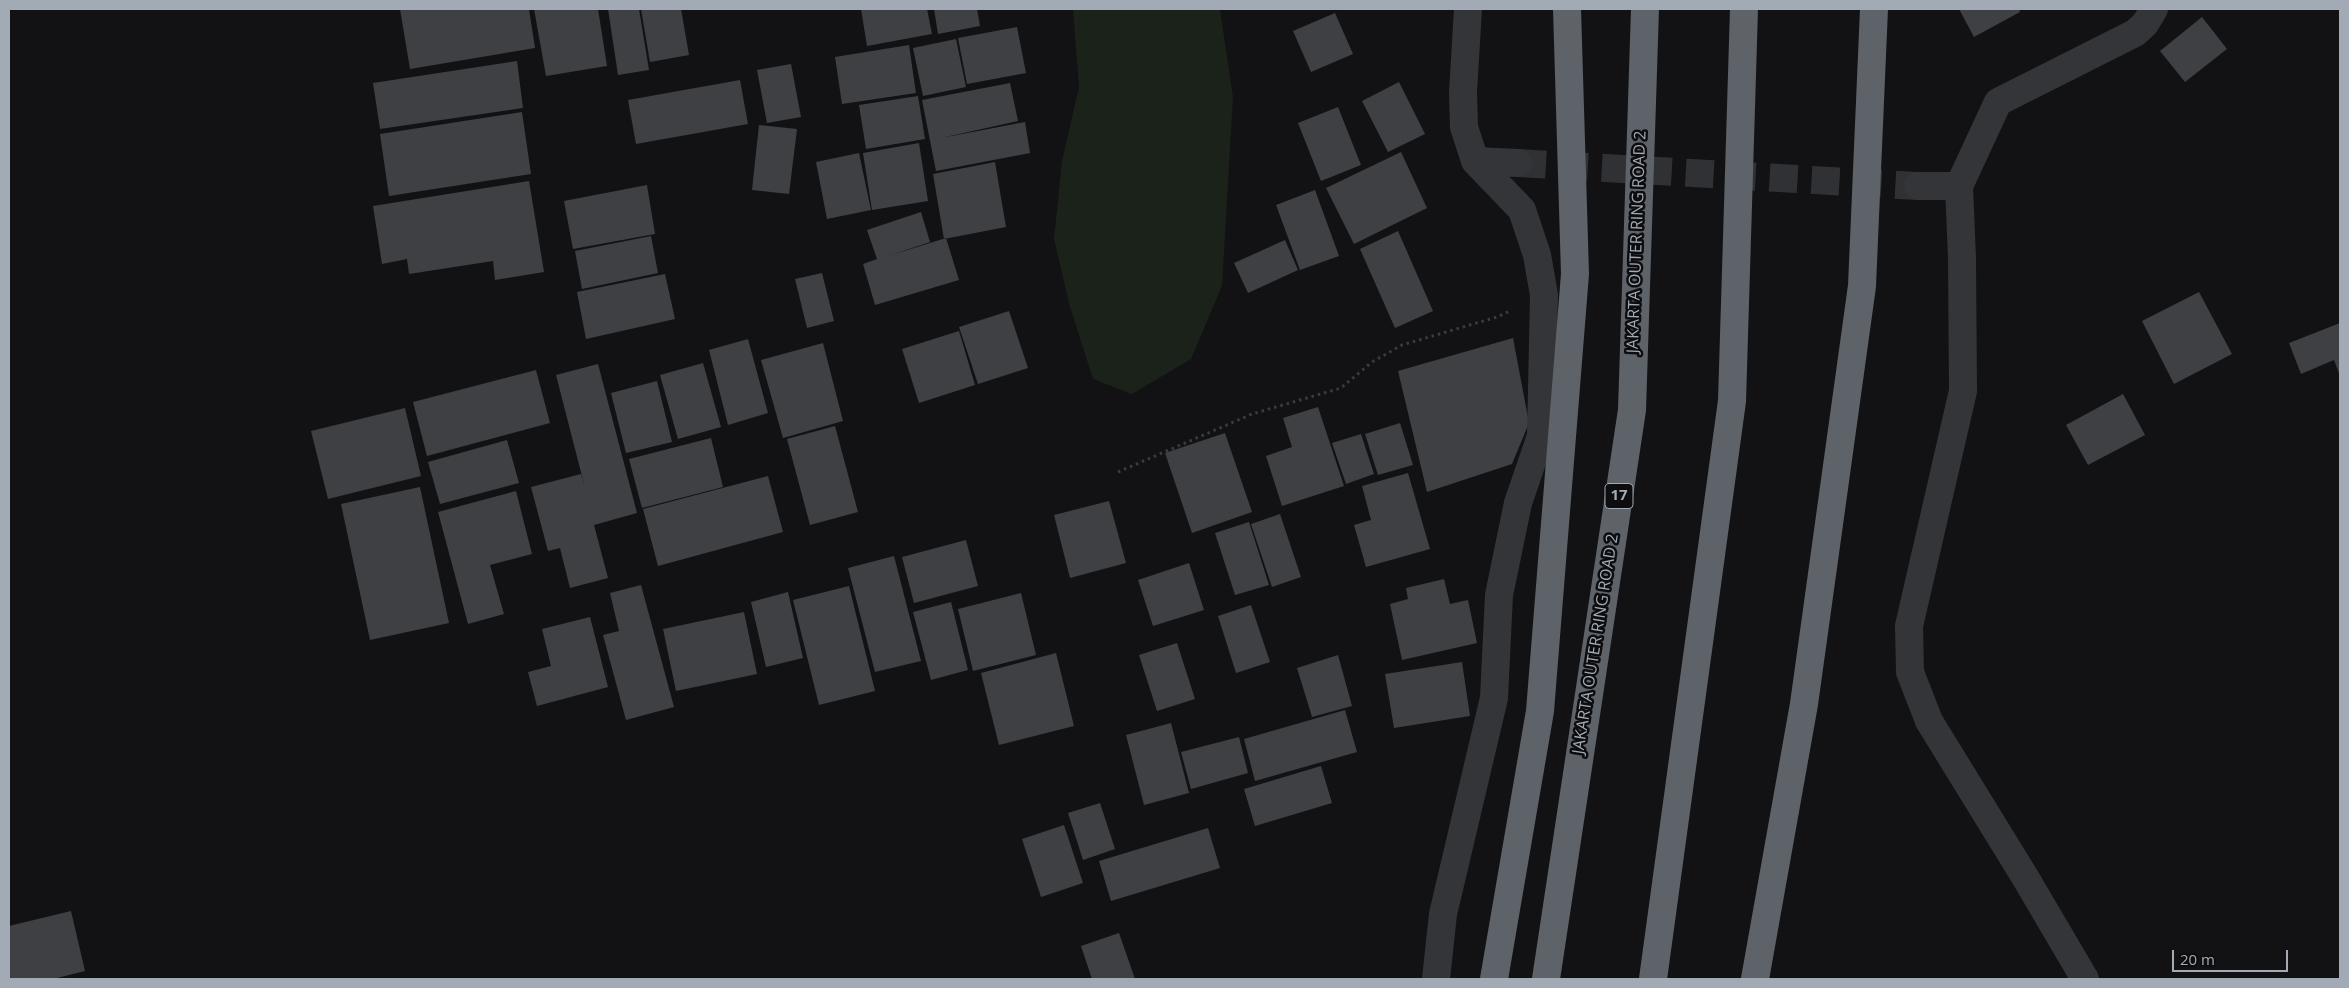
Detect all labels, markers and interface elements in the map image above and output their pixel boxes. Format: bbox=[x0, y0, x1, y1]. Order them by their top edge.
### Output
street label: JAKARTA OUTER RING ROAD 2 bbox=[1624, 130, 1650, 354]
road number: 17 bbox=[1605, 484, 1633, 508]
street label: JAKARTA OUTER RING ROAD 2 bbox=[1569, 533, 1623, 755]
scale bar bbox=[2174, 940, 2290, 972]
text: 20 m bbox=[2180, 949, 2215, 969]

